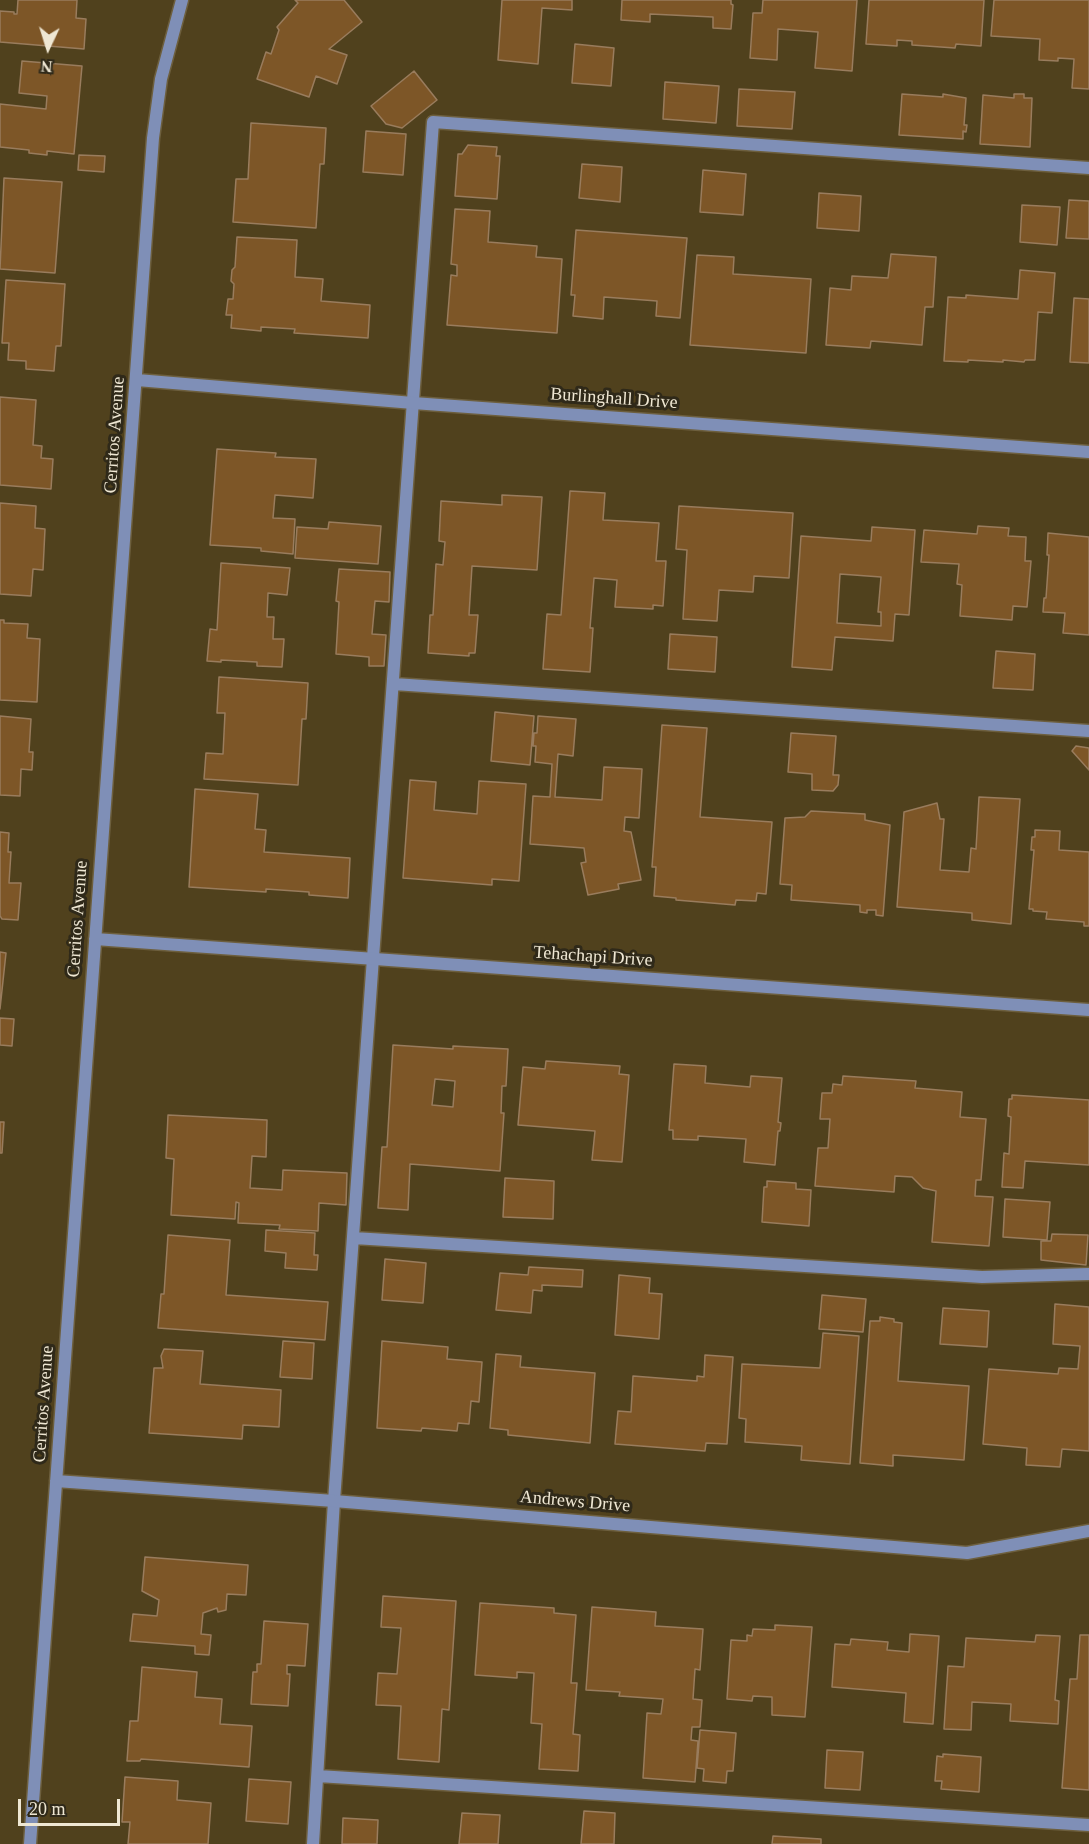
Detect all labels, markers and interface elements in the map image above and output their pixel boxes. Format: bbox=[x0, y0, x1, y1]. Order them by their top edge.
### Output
north arrow bbox=[18, 18, 78, 78]
text: N bbox=[40, 58, 53, 75]
street label: Cerritos Avenue bbox=[100, 376, 130, 494]
street label: Burlinghall Drive bbox=[550, 384, 678, 414]
street label: Cerritos Avenue bbox=[63, 860, 93, 978]
street label: Tehachapi Drive bbox=[533, 942, 653, 972]
street label: Cerritos Avenue bbox=[29, 1345, 59, 1463]
street label: Andrews Drive bbox=[519, 1486, 631, 1518]
scale bar bbox=[21, 1787, 123, 1825]
text: 20 m bbox=[29, 1799, 66, 1819]

